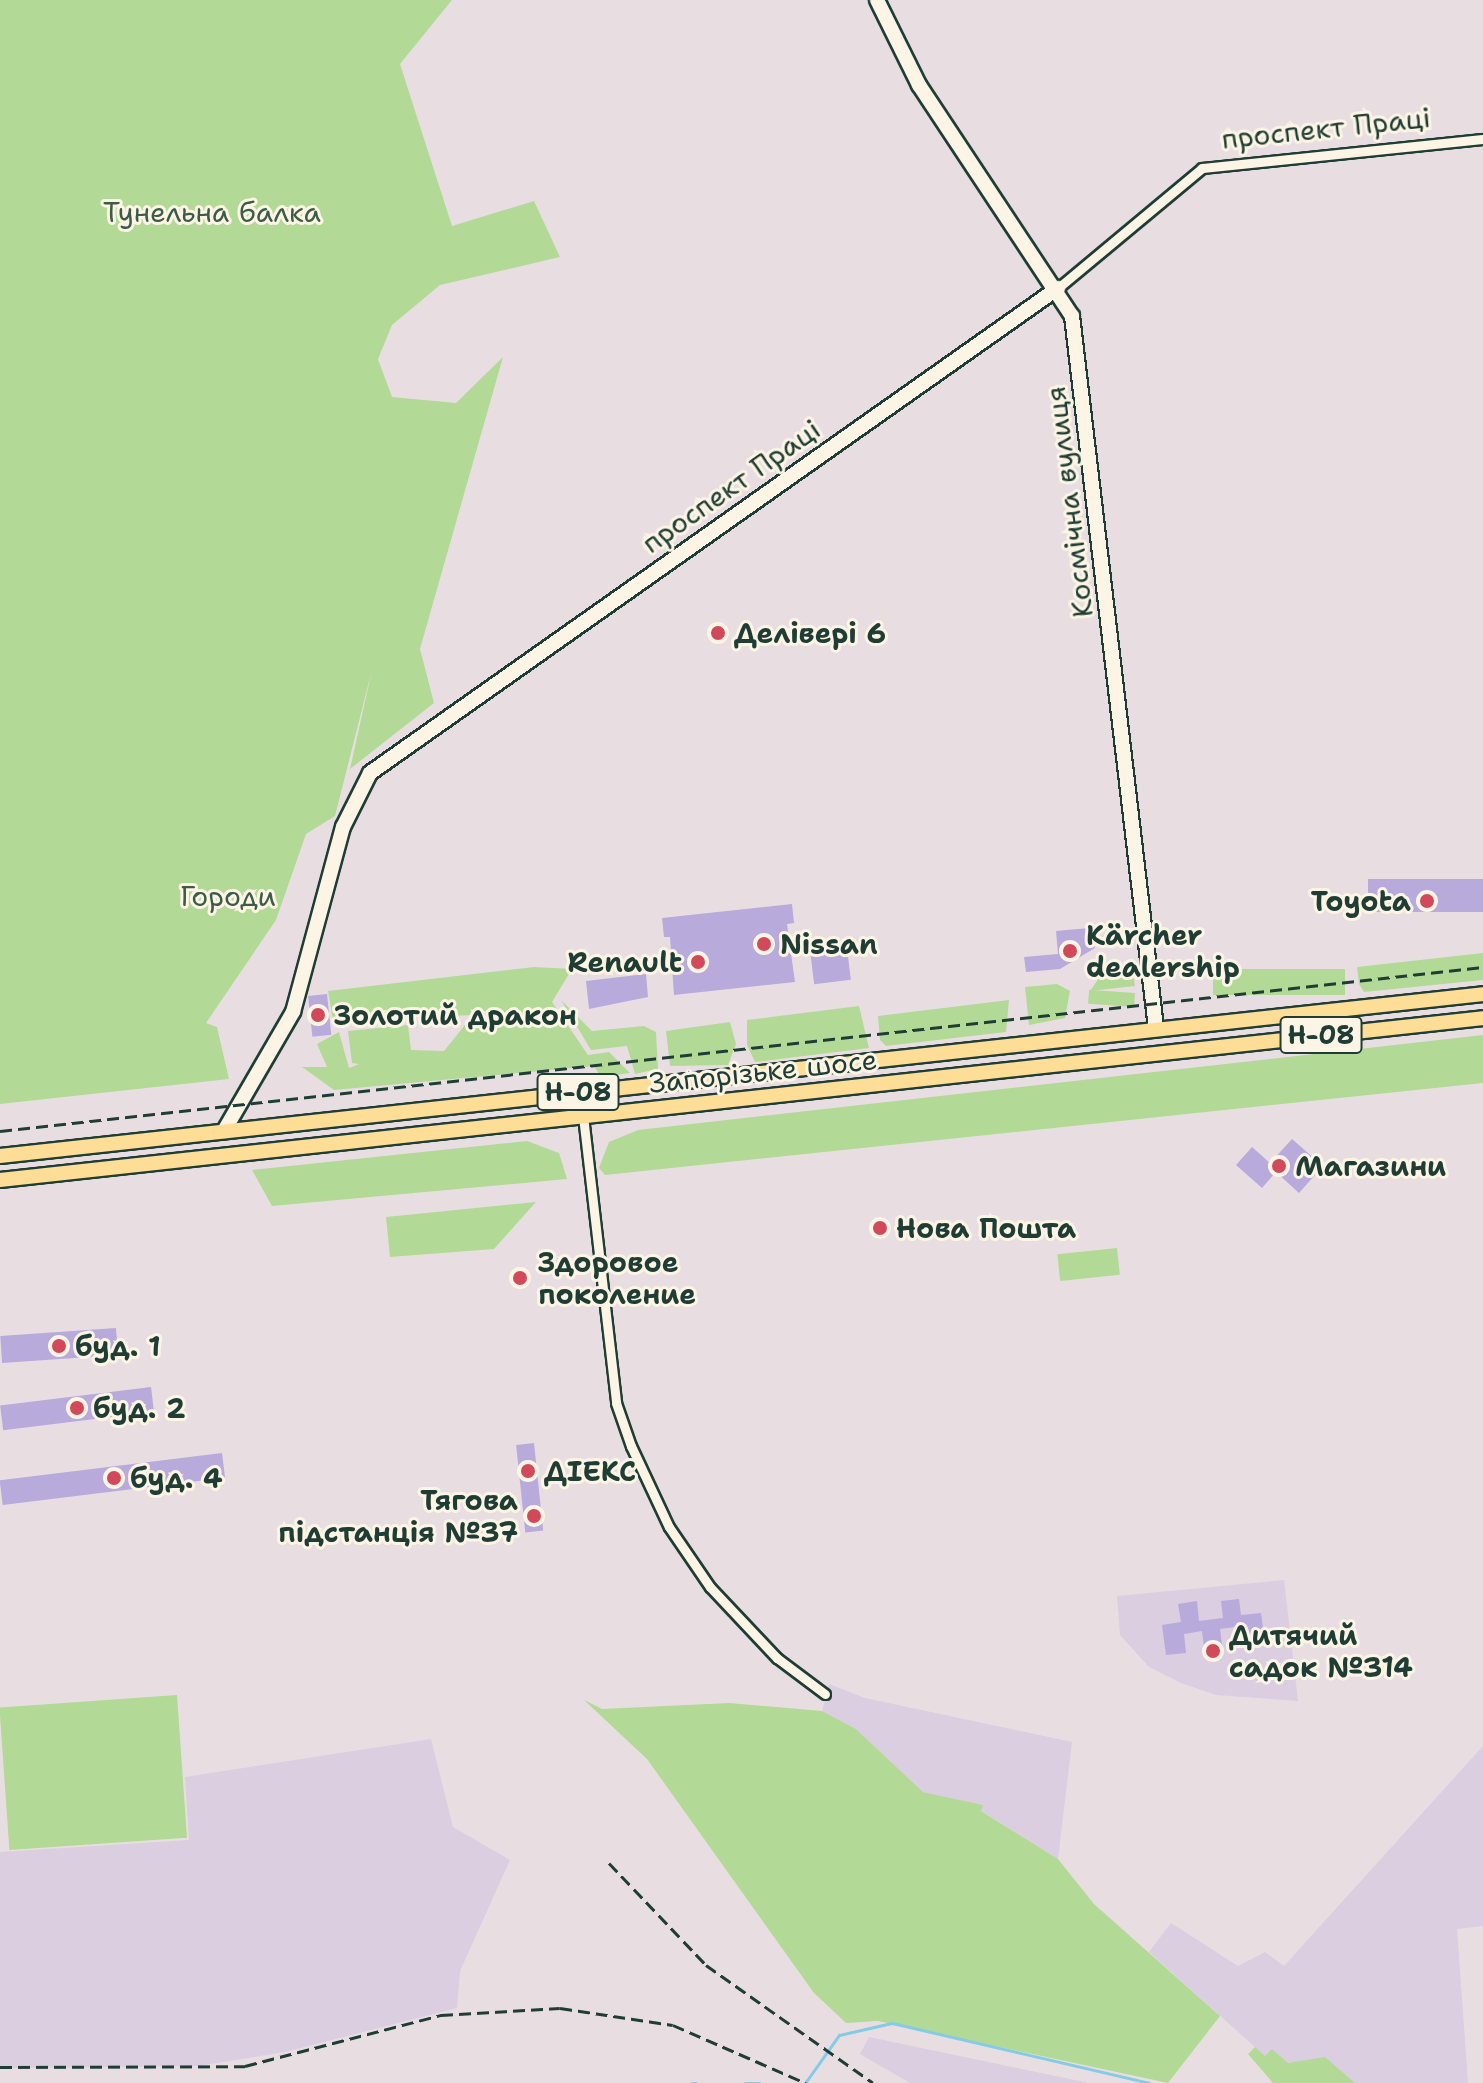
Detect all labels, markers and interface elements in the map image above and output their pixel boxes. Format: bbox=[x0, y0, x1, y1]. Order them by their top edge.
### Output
street label: проспект Праці bbox=[1220, 100, 1432, 156]
park label: Тунельна балка bbox=[103, 195, 321, 229]
street label: Космічна вулиця bbox=[1038, 385, 1100, 619]
street label: проспект Праці bbox=[635, 412, 827, 560]
place label: Делівері 6 bbox=[734, 616, 886, 650]
marker: Делівері 6 bbox=[709, 624, 727, 642]
park label: Городи bbox=[180, 879, 276, 913]
place label: Toyota bbox=[1311, 884, 1411, 918]
marker: Toyota bbox=[1418, 892, 1436, 910]
place label: Kärcher dealership bbox=[1086, 918, 1240, 984]
place label: Nissan bbox=[780, 927, 878, 961]
marker: Nissan bbox=[755, 935, 773, 953]
marker: Kärcher dealership bbox=[1061, 942, 1079, 960]
place label: Renault bbox=[567, 945, 682, 979]
marker: Renault bbox=[689, 953, 707, 971]
place label: Золотий дракон bbox=[334, 998, 577, 1032]
marker: Золотий дракон bbox=[309, 1006, 327, 1024]
road number: Н-08 bbox=[1279, 1013, 1363, 1057]
street label: Запорізьке шосе bbox=[647, 1042, 879, 1100]
road number: Н-08 bbox=[536, 1070, 620, 1114]
place label: Магазини bbox=[1295, 1149, 1446, 1183]
marker: Магазини bbox=[1270, 1157, 1288, 1175]
place label: Нова Пошта bbox=[896, 1211, 1076, 1245]
marker: Нова Пошта bbox=[871, 1219, 889, 1237]
place label: Здоровое поколение bbox=[538, 1245, 696, 1311]
marker: Здоровое поколение bbox=[509, 1267, 531, 1289]
place label: буд. 1 bbox=[75, 1329, 161, 1363]
marker: буд. 1 bbox=[50, 1337, 68, 1355]
place label: буд. 2 bbox=[93, 1391, 186, 1425]
marker: буд. 2 bbox=[68, 1399, 86, 1417]
place label: ДІЕКС bbox=[544, 1454, 636, 1488]
place label: буд. 4 bbox=[130, 1461, 223, 1495]
marker: ДІЕКС bbox=[519, 1462, 537, 1480]
marker: буд. 4 bbox=[105, 1469, 123, 1487]
place label: Тягова пiдстанцiя №37 bbox=[278, 1483, 518, 1549]
marker: Тягова пiдстанцiя №37 bbox=[525, 1507, 543, 1525]
place label: Дитячий садок №314 bbox=[1229, 1618, 1413, 1684]
marker: Дитячий садок №314 bbox=[1204, 1642, 1222, 1660]

